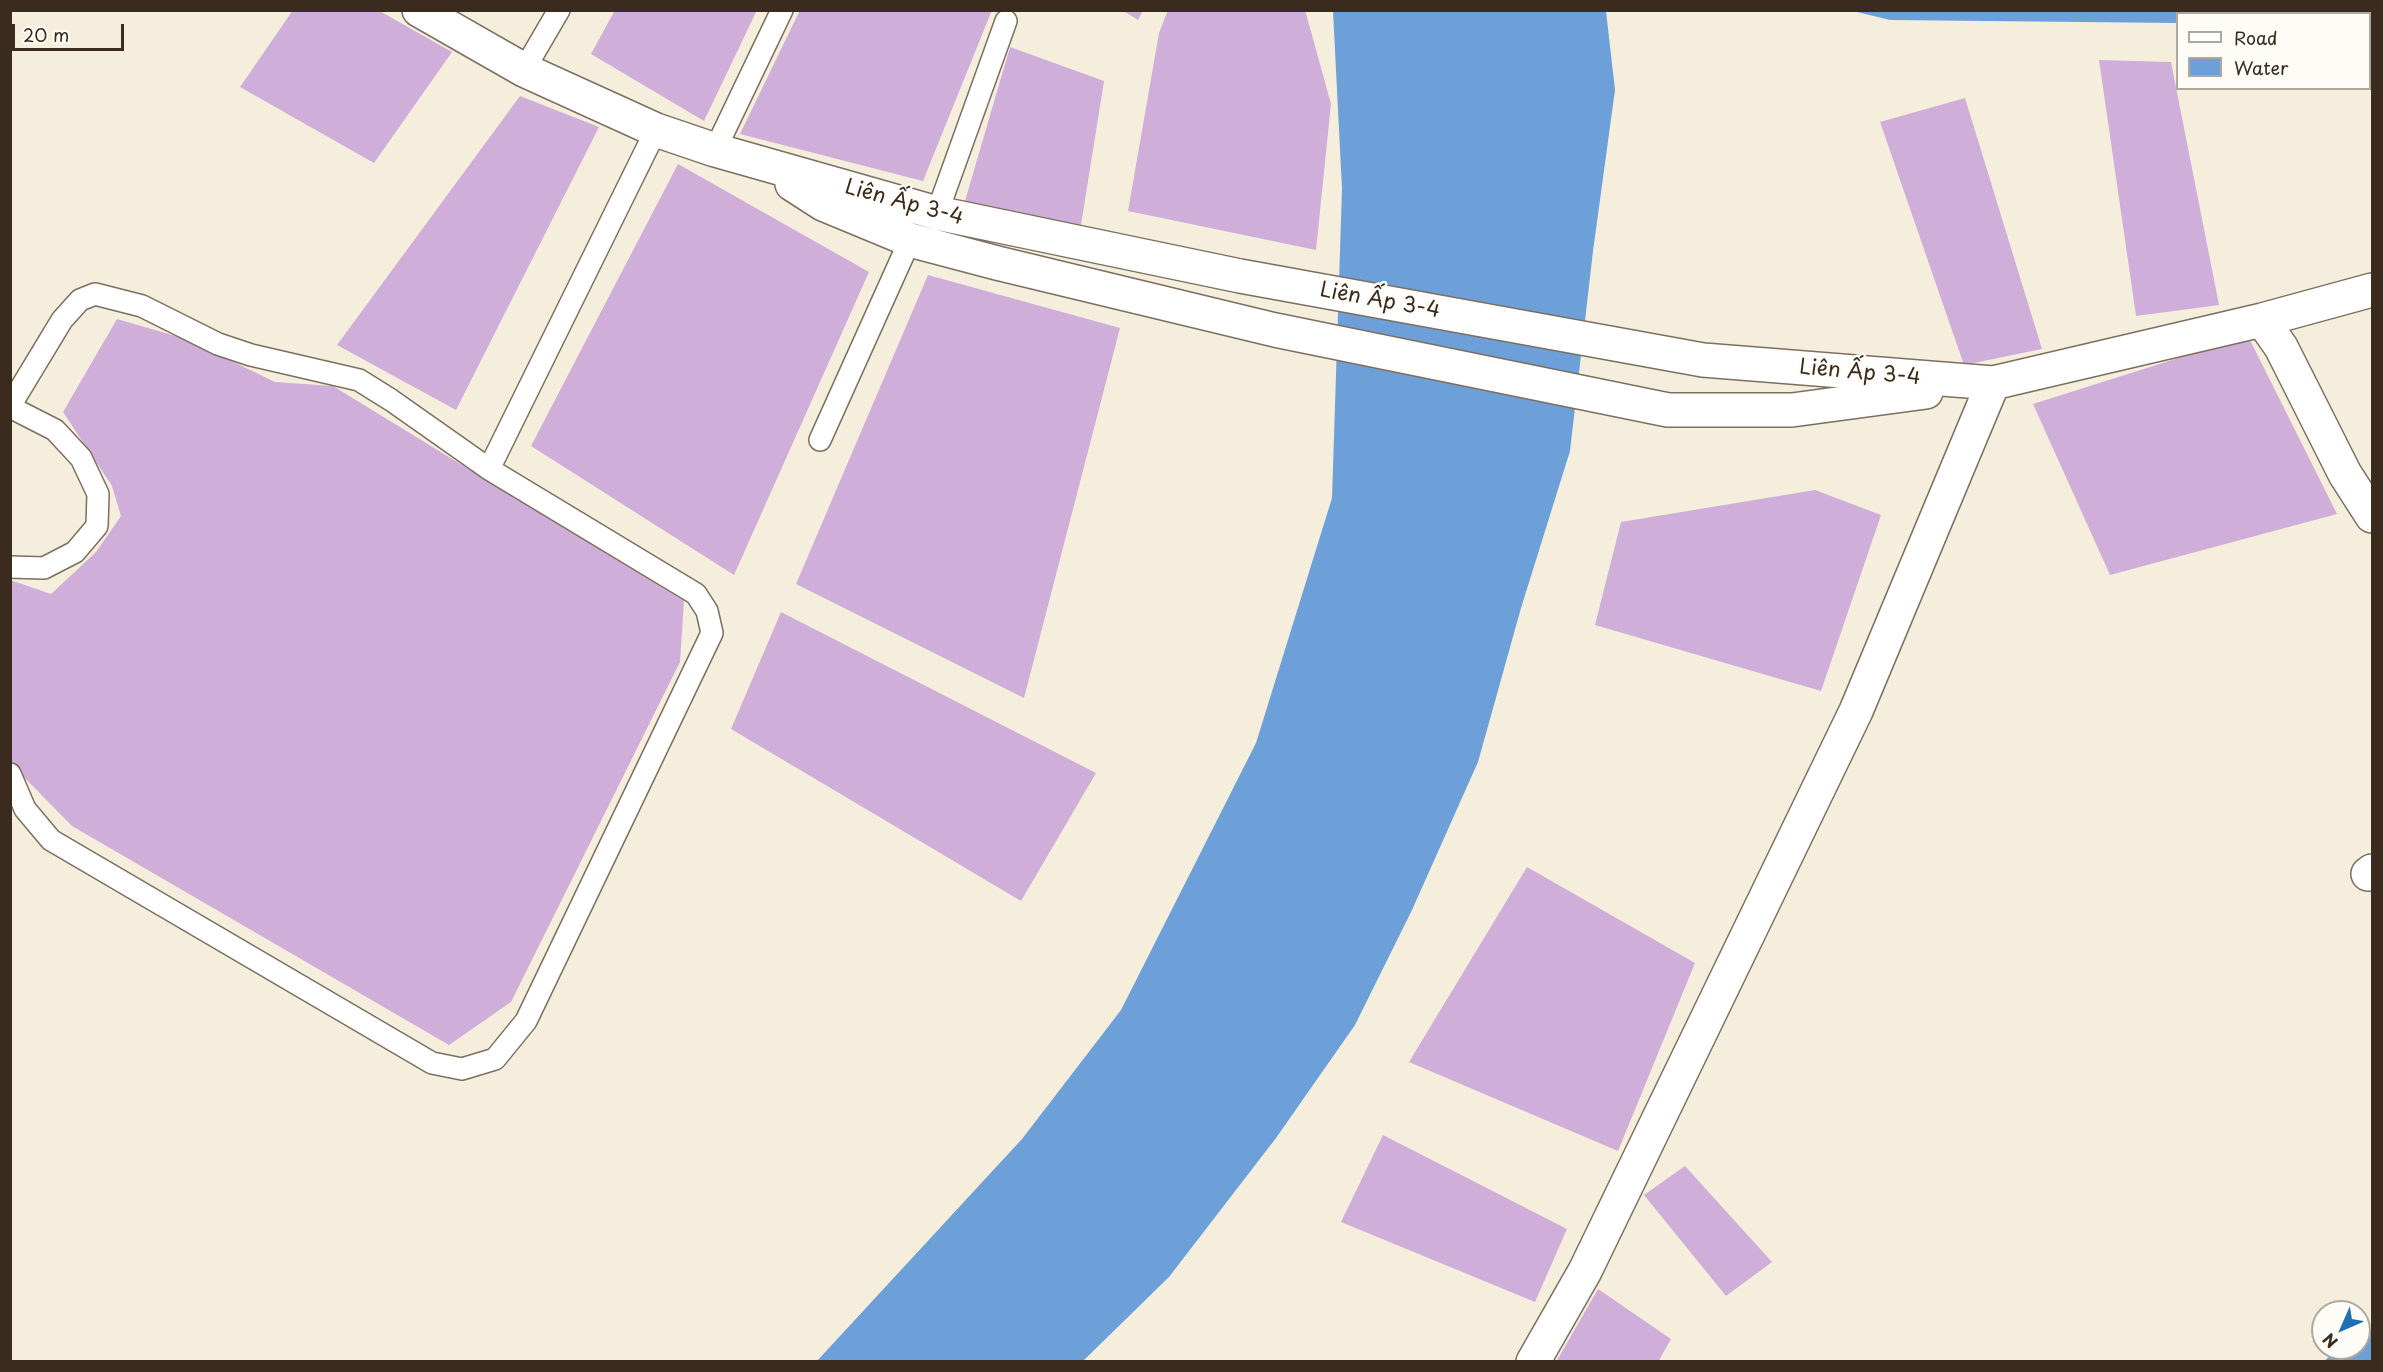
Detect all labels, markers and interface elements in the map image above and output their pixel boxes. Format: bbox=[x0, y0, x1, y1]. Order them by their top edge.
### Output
scale bar bbox=[15, 12, 128, 50]
legend bbox=[2176, 12, 2371, 90]
text: 20 m bbox=[23, 21, 69, 48]
text: Road bbox=[2234, 24, 2278, 51]
text: Water bbox=[2234, 54, 2288, 81]
street label: Liên Ấp 3-4 bbox=[842, 175, 966, 231]
street label: Liên Ấp 3-4 bbox=[1318, 278, 1442, 324]
street label: Liên Ấp 3-4 bbox=[1798, 355, 1922, 391]
north arrow bbox=[2311, 1300, 2371, 1360]
text: N bbox=[2317, 1328, 2343, 1354]

